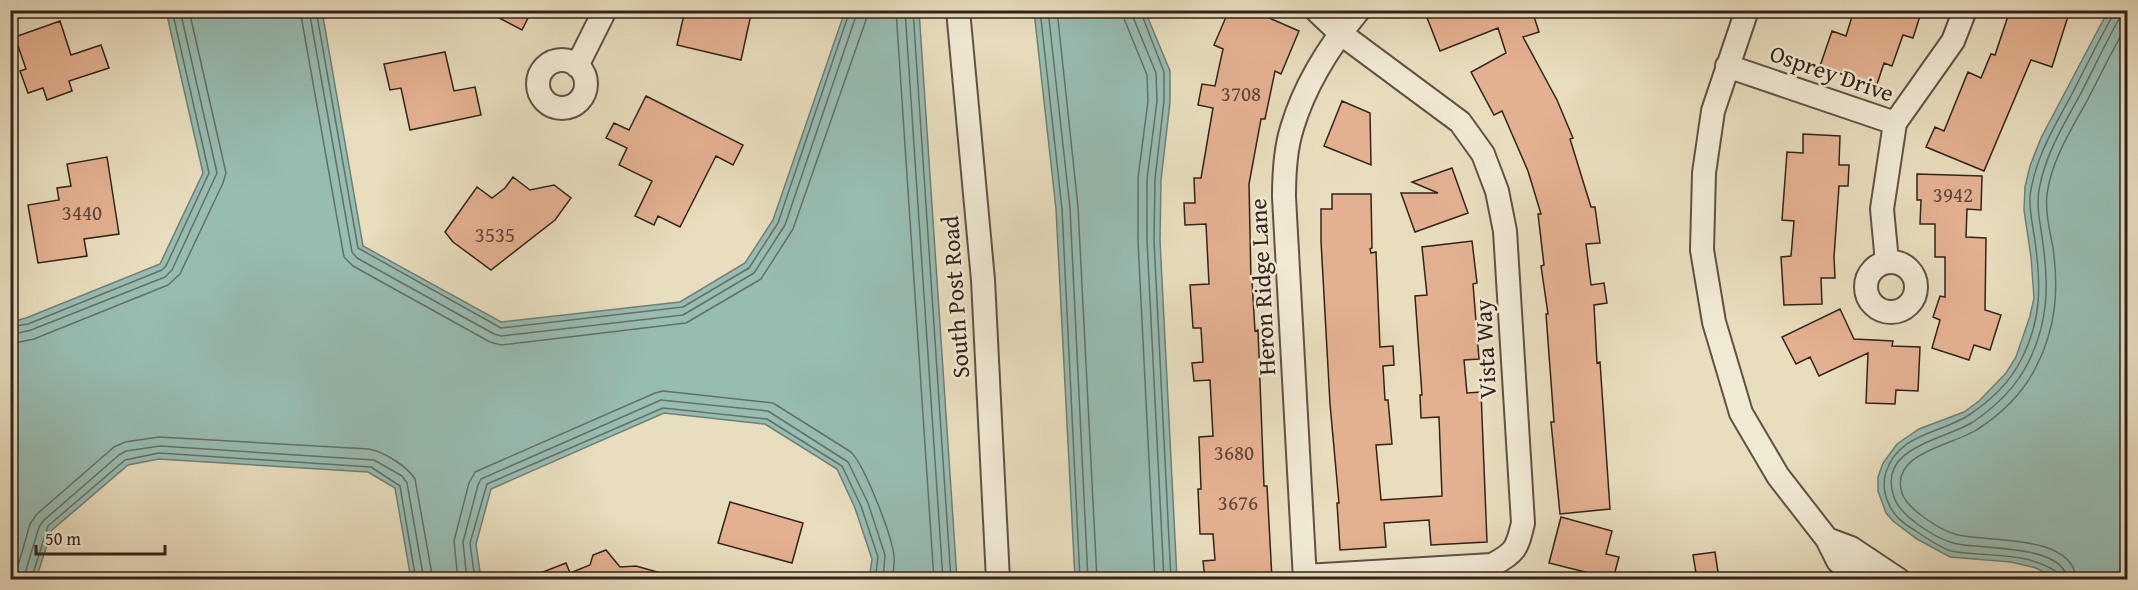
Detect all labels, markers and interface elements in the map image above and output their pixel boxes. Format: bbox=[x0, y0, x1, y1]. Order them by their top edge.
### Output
street label: Osprey Drive bbox=[1765, 35, 1899, 111]
house number: 3708 bbox=[1221, 78, 1261, 109]
house number: 3942 bbox=[1933, 179, 1973, 210]
house number: 3440 bbox=[62, 197, 102, 228]
street label: Heron Ridge Lane bbox=[1240, 198, 1284, 376]
street label: South Post Road bbox=[932, 214, 978, 379]
house number: 3535 bbox=[475, 219, 515, 250]
street label: Vista Way bbox=[1465, 298, 1505, 400]
house number: 3680 bbox=[1214, 437, 1254, 468]
house number: 3676 bbox=[1218, 487, 1258, 518]
scale bar bbox=[36, 518, 165, 556]
text: 50 m bbox=[45, 525, 81, 552]

